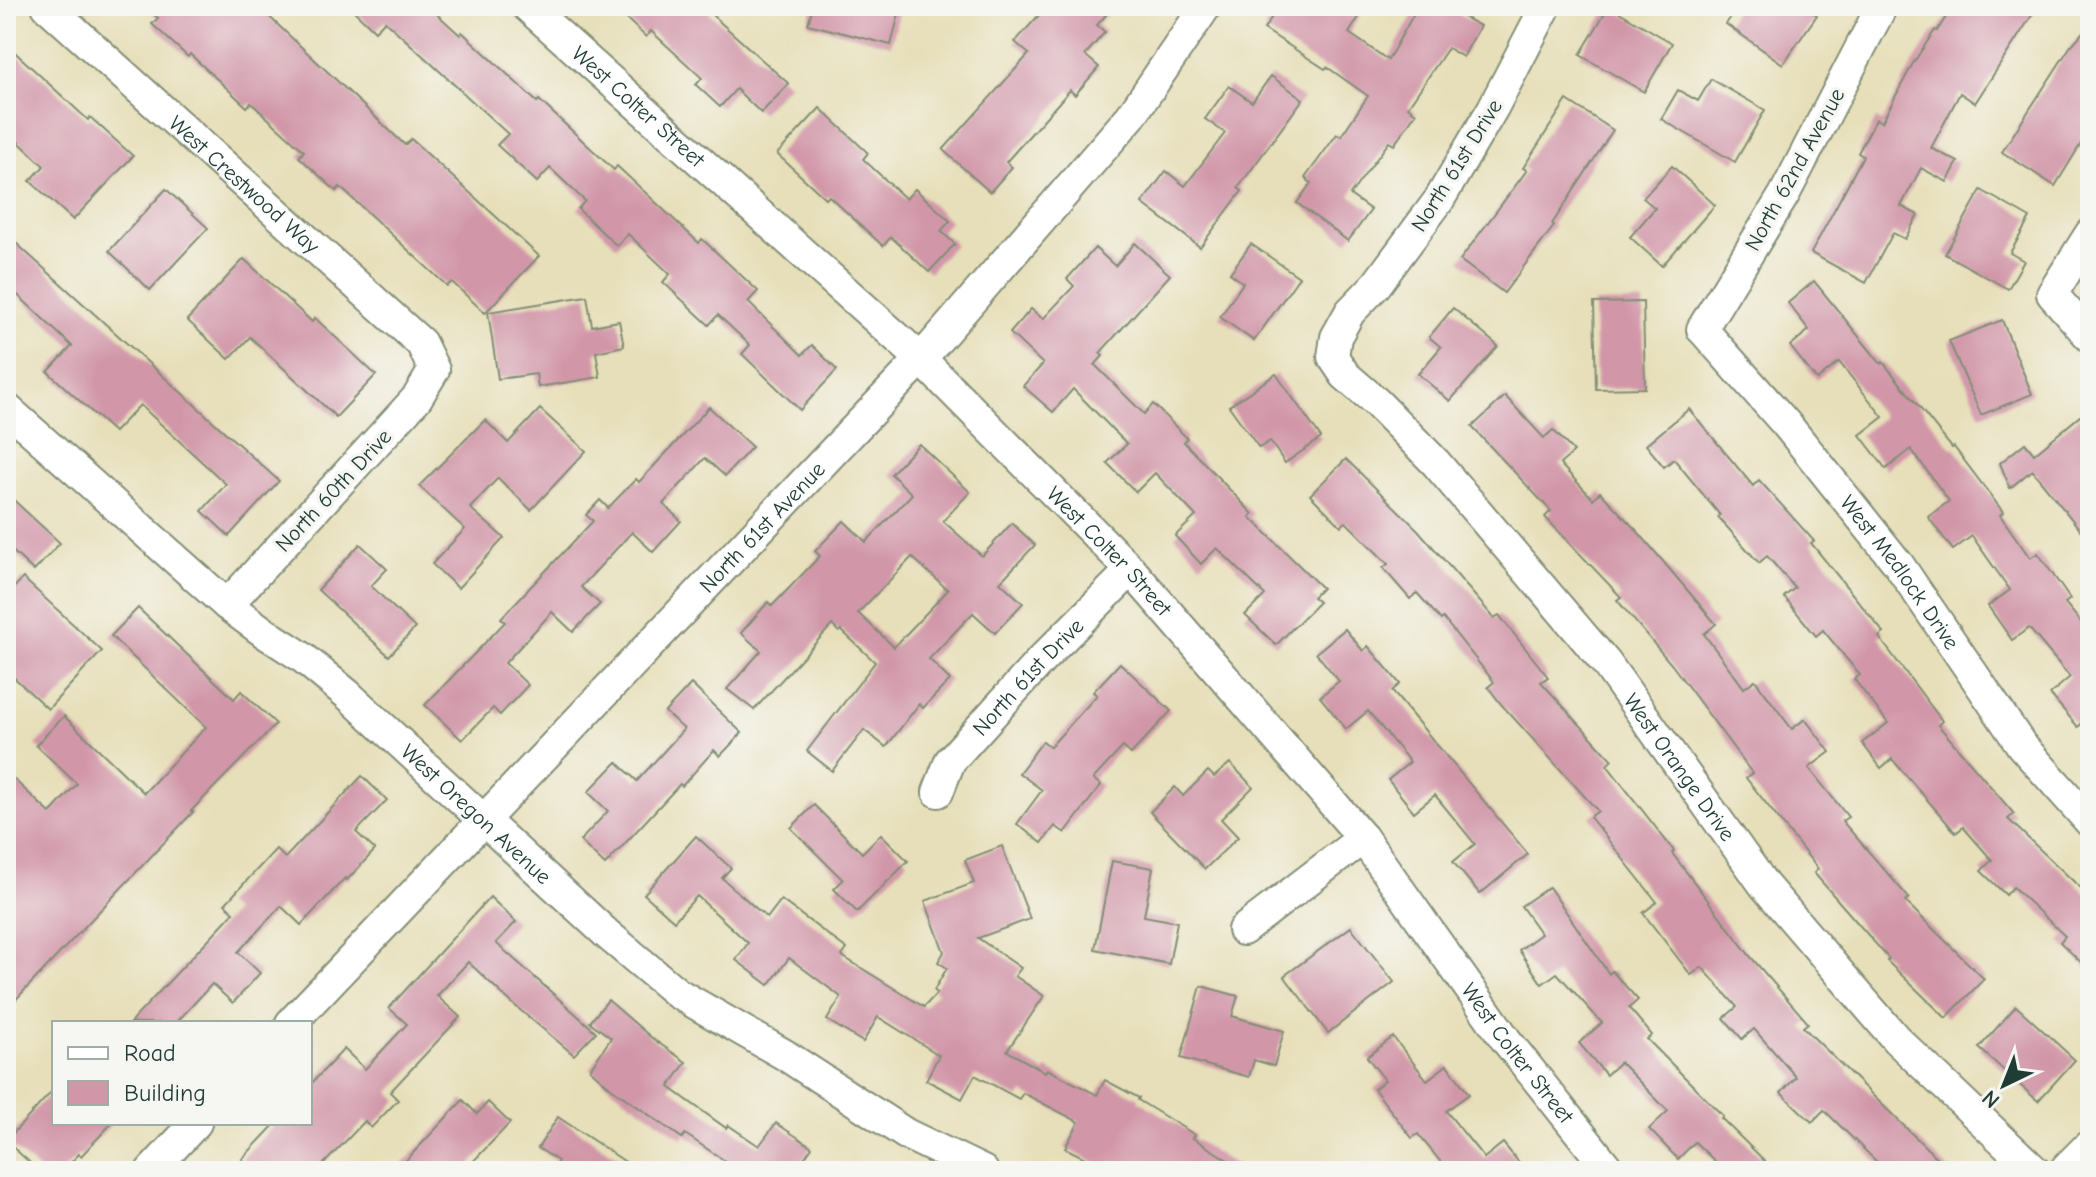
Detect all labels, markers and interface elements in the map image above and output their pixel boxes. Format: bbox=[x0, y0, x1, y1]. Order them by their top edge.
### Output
street label: West Colter Street bbox=[566, 41, 710, 173]
street label: North 62nd Avenue bbox=[1739, 84, 1850, 255]
street label: North 61st Drive bbox=[1406, 95, 1508, 236]
street label: West Crestwood Way bbox=[163, 110, 325, 259]
street label: North 60th Drive bbox=[270, 424, 397, 557]
street label: North 61st Avenue bbox=[694, 457, 831, 598]
street label: West Colter Street bbox=[1041, 481, 1177, 622]
street label: West Medlock Drive bbox=[1834, 490, 1965, 655]
street label: North 61st Drive bbox=[967, 613, 1089, 741]
street label: West Orange Drive bbox=[1618, 689, 1740, 846]
street label: West Oregon Avenue bbox=[396, 739, 556, 890]
street label: West Colter Street bbox=[1456, 978, 1579, 1129]
legend bbox=[52, 1021, 312, 1125]
text: Road bbox=[124, 1039, 176, 1067]
north arrow bbox=[1964, 1045, 2044, 1125]
text: Building bbox=[124, 1079, 206, 1107]
text: N bbox=[1977, 1084, 2005, 1113]

